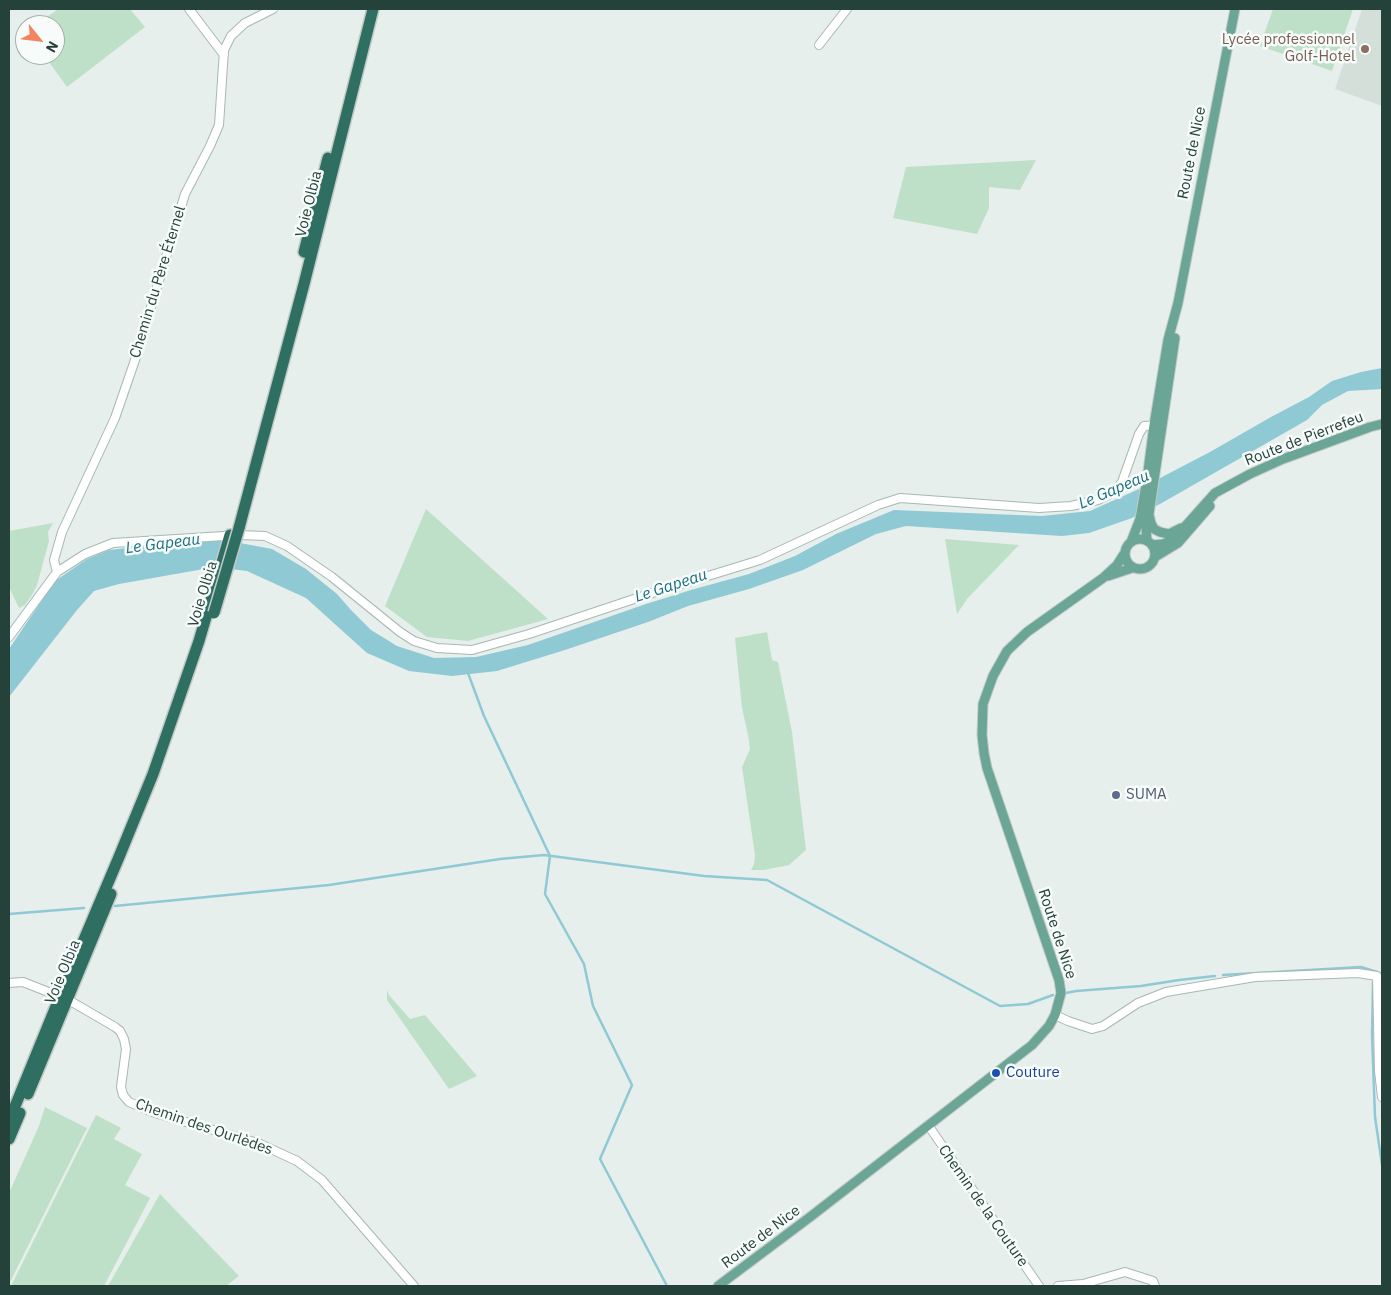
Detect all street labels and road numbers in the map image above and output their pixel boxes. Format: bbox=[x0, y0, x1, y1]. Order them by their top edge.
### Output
street label: Route de Nice bbox=[1174, 105, 1210, 201]
street label: Voie Olbia bbox=[292, 169, 326, 239]
street label: Chemin du Père Éternel bbox=[126, 204, 190, 360]
street label: Route de Pierrefeu bbox=[1242, 408, 1366, 470]
street label: Voie Olbia bbox=[184, 559, 222, 629]
street label: Route de Nice bbox=[1034, 887, 1080, 981]
street label: Voie Olbia bbox=[41, 937, 85, 1007]
street label: Chemin des Ourlèdes bbox=[133, 1095, 275, 1159]
street label: Chemin de la Couture bbox=[934, 1142, 1032, 1270]
street label: Route de Nice bbox=[718, 1202, 804, 1272]

